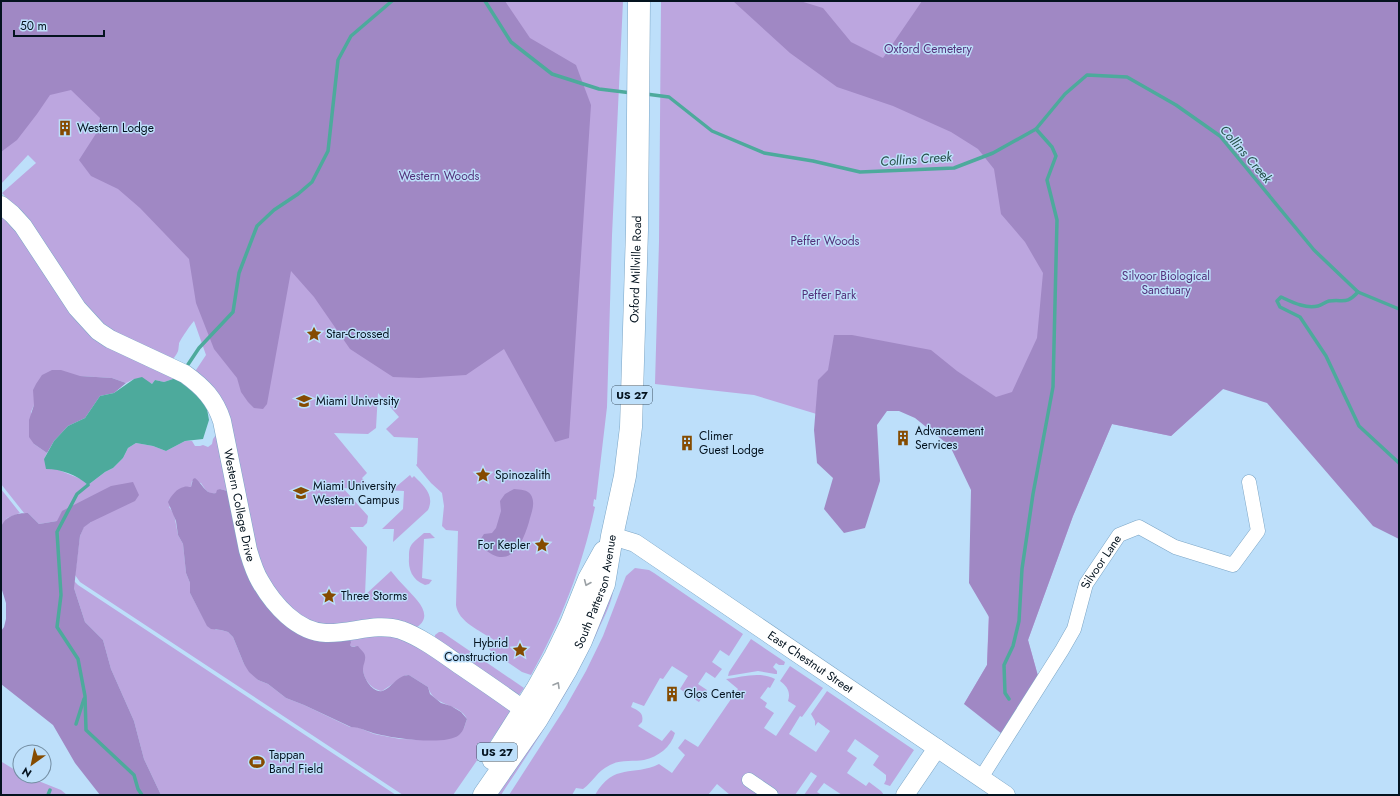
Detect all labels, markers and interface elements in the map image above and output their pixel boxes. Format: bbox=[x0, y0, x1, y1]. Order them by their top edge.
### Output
scale bar bbox=[14, 12, 104, 38]
text: 50 m bbox=[20, 17, 47, 35]
park label: Oxford Cemetery bbox=[884, 40, 973, 58]
building icon: Western Lodge bbox=[56, 119, 74, 137]
place label: Western Lodge bbox=[77, 119, 154, 137]
water label: Collins Creek bbox=[1215, 121, 1277, 188]
water label: Collins Creek bbox=[880, 147, 953, 171]
park label: Western Woods bbox=[399, 167, 480, 185]
street label: Oxford Millville Road bbox=[625, 216, 646, 323]
park label: Peffer Woods bbox=[791, 232, 860, 250]
park label: Silvoor Biological Sanctuary bbox=[1122, 267, 1210, 299]
park label: Peffer Park bbox=[802, 286, 857, 304]
place icon: Star-Crossed bbox=[305, 325, 323, 343]
place label: Star-Crossed bbox=[326, 325, 389, 343]
road number: US 27 bbox=[612, 386, 652, 404]
school or university icon: Miami University bbox=[295, 392, 313, 410]
place label: Miami University bbox=[316, 392, 400, 410]
place label: Advancement Services bbox=[915, 422, 984, 454]
place label: Climer Guest Lodge bbox=[699, 427, 764, 459]
building icon: Advancement Services bbox=[894, 429, 912, 447]
building icon: Climer Guest Lodge bbox=[678, 434, 696, 452]
street label: Western College Drive bbox=[219, 447, 260, 564]
place icon: Spinozalith bbox=[474, 466, 492, 484]
place label: Spinozalith bbox=[495, 466, 551, 484]
place label: Miami University Western Campus bbox=[313, 477, 400, 509]
school or university icon: Miami University Western Campus bbox=[292, 484, 310, 502]
street label: Silvoor Lane bbox=[1076, 531, 1126, 590]
street label: South Patterson Avenue bbox=[569, 533, 621, 652]
place label: For Kepler bbox=[478, 536, 531, 554]
place icon: For Kepler bbox=[533, 536, 551, 554]
one-way arrow bbox=[584, 580, 592, 587]
place icon: Three Storms bbox=[320, 587, 338, 605]
place label: Three Storms bbox=[341, 587, 407, 605]
street label: East Chestnut Street bbox=[764, 627, 857, 698]
place label: Hybrid Construction bbox=[444, 634, 508, 666]
place icon: Hybrid Construction bbox=[511, 641, 529, 659]
one-way arrow bbox=[553, 682, 560, 690]
building icon: Glos Center bbox=[663, 685, 681, 703]
place label: Glos Center bbox=[684, 685, 746, 703]
road number: US 27 bbox=[477, 743, 517, 761]
north arrow bbox=[12, 744, 52, 784]
place label: Tappan Band Field bbox=[269, 746, 323, 778]
sports icon: Tappan Band Field bbox=[248, 753, 266, 771]
text: N bbox=[19, 763, 35, 781]

